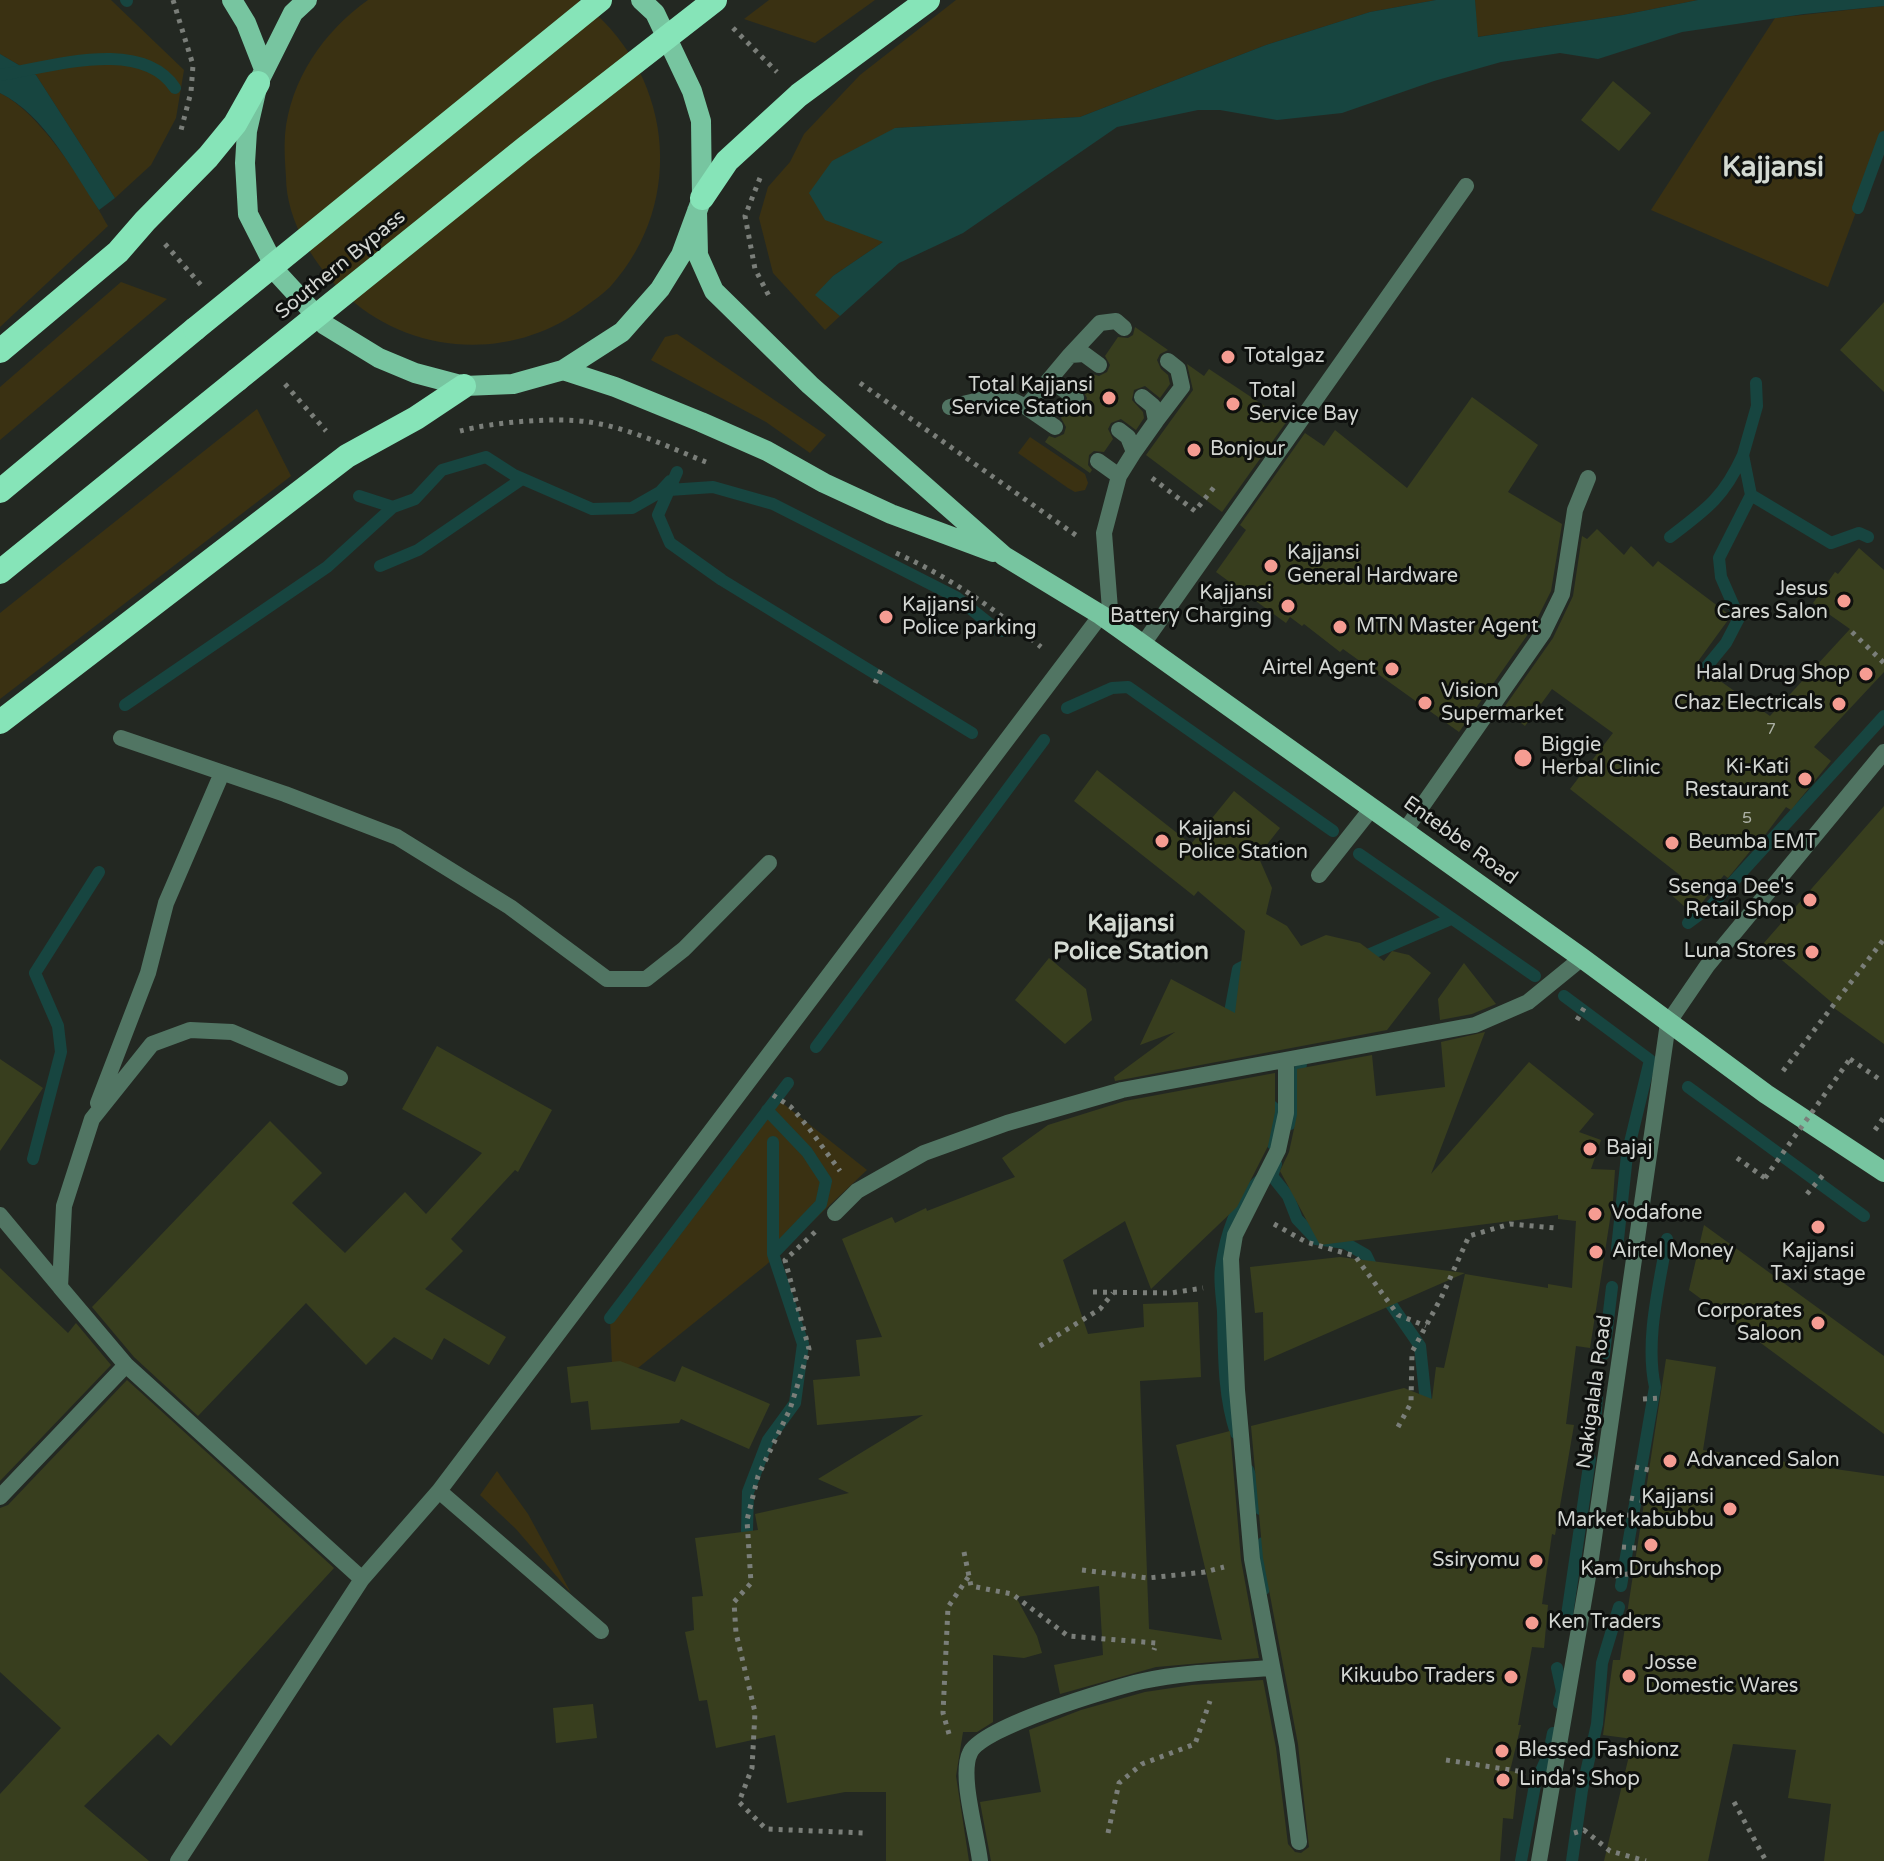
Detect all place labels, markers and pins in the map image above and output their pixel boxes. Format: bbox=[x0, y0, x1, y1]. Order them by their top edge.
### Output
place label: Totalgaz bbox=[1244, 345, 1325, 369]
marker: Totalgaz bbox=[1219, 348, 1237, 366]
place label: Total Kajjansi Service Station bbox=[952, 374, 1093, 421]
place label: Total Service Bay bbox=[1249, 380, 1359, 427]
marker: Total Kajjansi Service Station bbox=[1100, 389, 1118, 407]
marker: Total Service Bay bbox=[1224, 395, 1242, 413]
place label: Bonjour bbox=[1210, 438, 1285, 462]
marker: Bonjour bbox=[1185, 441, 1203, 459]
place label: Kajjansi General Hardware bbox=[1287, 542, 1458, 589]
marker: Kajjansi General Hardware bbox=[1262, 557, 1280, 575]
place label: Jesus Cares Salon bbox=[1717, 578, 1828, 625]
place label: Kajjansi Battery Charging bbox=[1110, 582, 1272, 629]
marker: Jesus Cares Salon bbox=[1835, 592, 1853, 610]
place label: Kajjansi Police parking bbox=[902, 594, 1037, 641]
marker: Kajjansi Battery Charging bbox=[1279, 597, 1297, 615]
marker: Kajjansi Police parking bbox=[877, 608, 895, 626]
place label: MTN Master Agent bbox=[1356, 615, 1539, 639]
marker: MTN Master Agent bbox=[1331, 618, 1349, 636]
place label: Airtel Agent bbox=[1261, 657, 1376, 681]
marker: Airtel Agent bbox=[1383, 660, 1401, 678]
place label: Halal Drug Shop bbox=[1696, 662, 1850, 686]
marker: Halal Drug Shop bbox=[1857, 665, 1875, 683]
place label: Vision Supermarket bbox=[1441, 680, 1564, 727]
place label: Chaz Electricals bbox=[1674, 692, 1823, 716]
marker: Vision Supermarket bbox=[1416, 694, 1434, 712]
marker: Chaz Electricals bbox=[1830, 695, 1848, 713]
place label: Biggie Herbal Clinic bbox=[1541, 734, 1661, 781]
marker: Biggie Herbal Clinic bbox=[1512, 747, 1534, 769]
place label: Ki-Kati Restaurant bbox=[1684, 756, 1789, 803]
marker: Ki-Kati Restaurant bbox=[1796, 770, 1814, 788]
place label: Kajjansi Police Station bbox=[1178, 818, 1308, 865]
place label: Beumba EMT bbox=[1688, 831, 1817, 855]
marker: Kajjansi Police Station bbox=[1153, 832, 1171, 850]
marker: Beumba EMT bbox=[1663, 834, 1681, 852]
place label: Ssenga Dee's Retail Shop bbox=[1668, 876, 1794, 923]
marker: Ssenga Dee's Retail Shop bbox=[1801, 891, 1819, 909]
place label: Luna Stores bbox=[1684, 940, 1796, 964]
marker: Luna Stores bbox=[1803, 943, 1821, 961]
place label: Bajaj bbox=[1606, 1137, 1652, 1161]
marker: Bajaj bbox=[1581, 1140, 1599, 1158]
place label: Vodafone bbox=[1611, 1202, 1702, 1226]
marker: Vodafone bbox=[1586, 1205, 1604, 1223]
marker: Kajjansi Taxi stage bbox=[1809, 1218, 1827, 1236]
place label: Airtel Money bbox=[1612, 1240, 1734, 1264]
place label: Kajjansi Taxi stage bbox=[1770, 1240, 1866, 1287]
marker: Airtel Money bbox=[1587, 1243, 1605, 1261]
place label: Corporates Saloon bbox=[1697, 1300, 1802, 1347]
marker: Corporates Saloon bbox=[1809, 1314, 1827, 1332]
place label: Advanced Salon bbox=[1686, 1449, 1840, 1473]
marker: Advanced Salon bbox=[1661, 1452, 1679, 1470]
place label: Kajjansi Market kabubbu bbox=[1557, 1486, 1714, 1533]
marker: Kajjansi Market kabubbu bbox=[1721, 1500, 1739, 1518]
marker: Kam Druhshop bbox=[1642, 1536, 1660, 1554]
place label: Ssiryomu bbox=[1432, 1549, 1520, 1573]
marker: Ssiryomu bbox=[1527, 1552, 1545, 1570]
place label: Kam Druhshop bbox=[1580, 1558, 1722, 1582]
place label: Ken Traders bbox=[1548, 1611, 1661, 1635]
marker: Ken Traders bbox=[1523, 1614, 1541, 1632]
place label: Josse Domestic Wares bbox=[1645, 1652, 1798, 1699]
place label: Kikuubo Traders bbox=[1340, 1665, 1495, 1689]
marker: Josse Domestic Wares bbox=[1620, 1667, 1638, 1685]
marker: Kikuubo Traders bbox=[1502, 1668, 1520, 1686]
place label: Blessed Fashionz bbox=[1518, 1739, 1679, 1763]
marker: Blessed Fashionz bbox=[1493, 1742, 1511, 1760]
place label: Linda's Shop bbox=[1519, 1768, 1640, 1792]
marker: Linda's Shop bbox=[1494, 1771, 1512, 1789]

